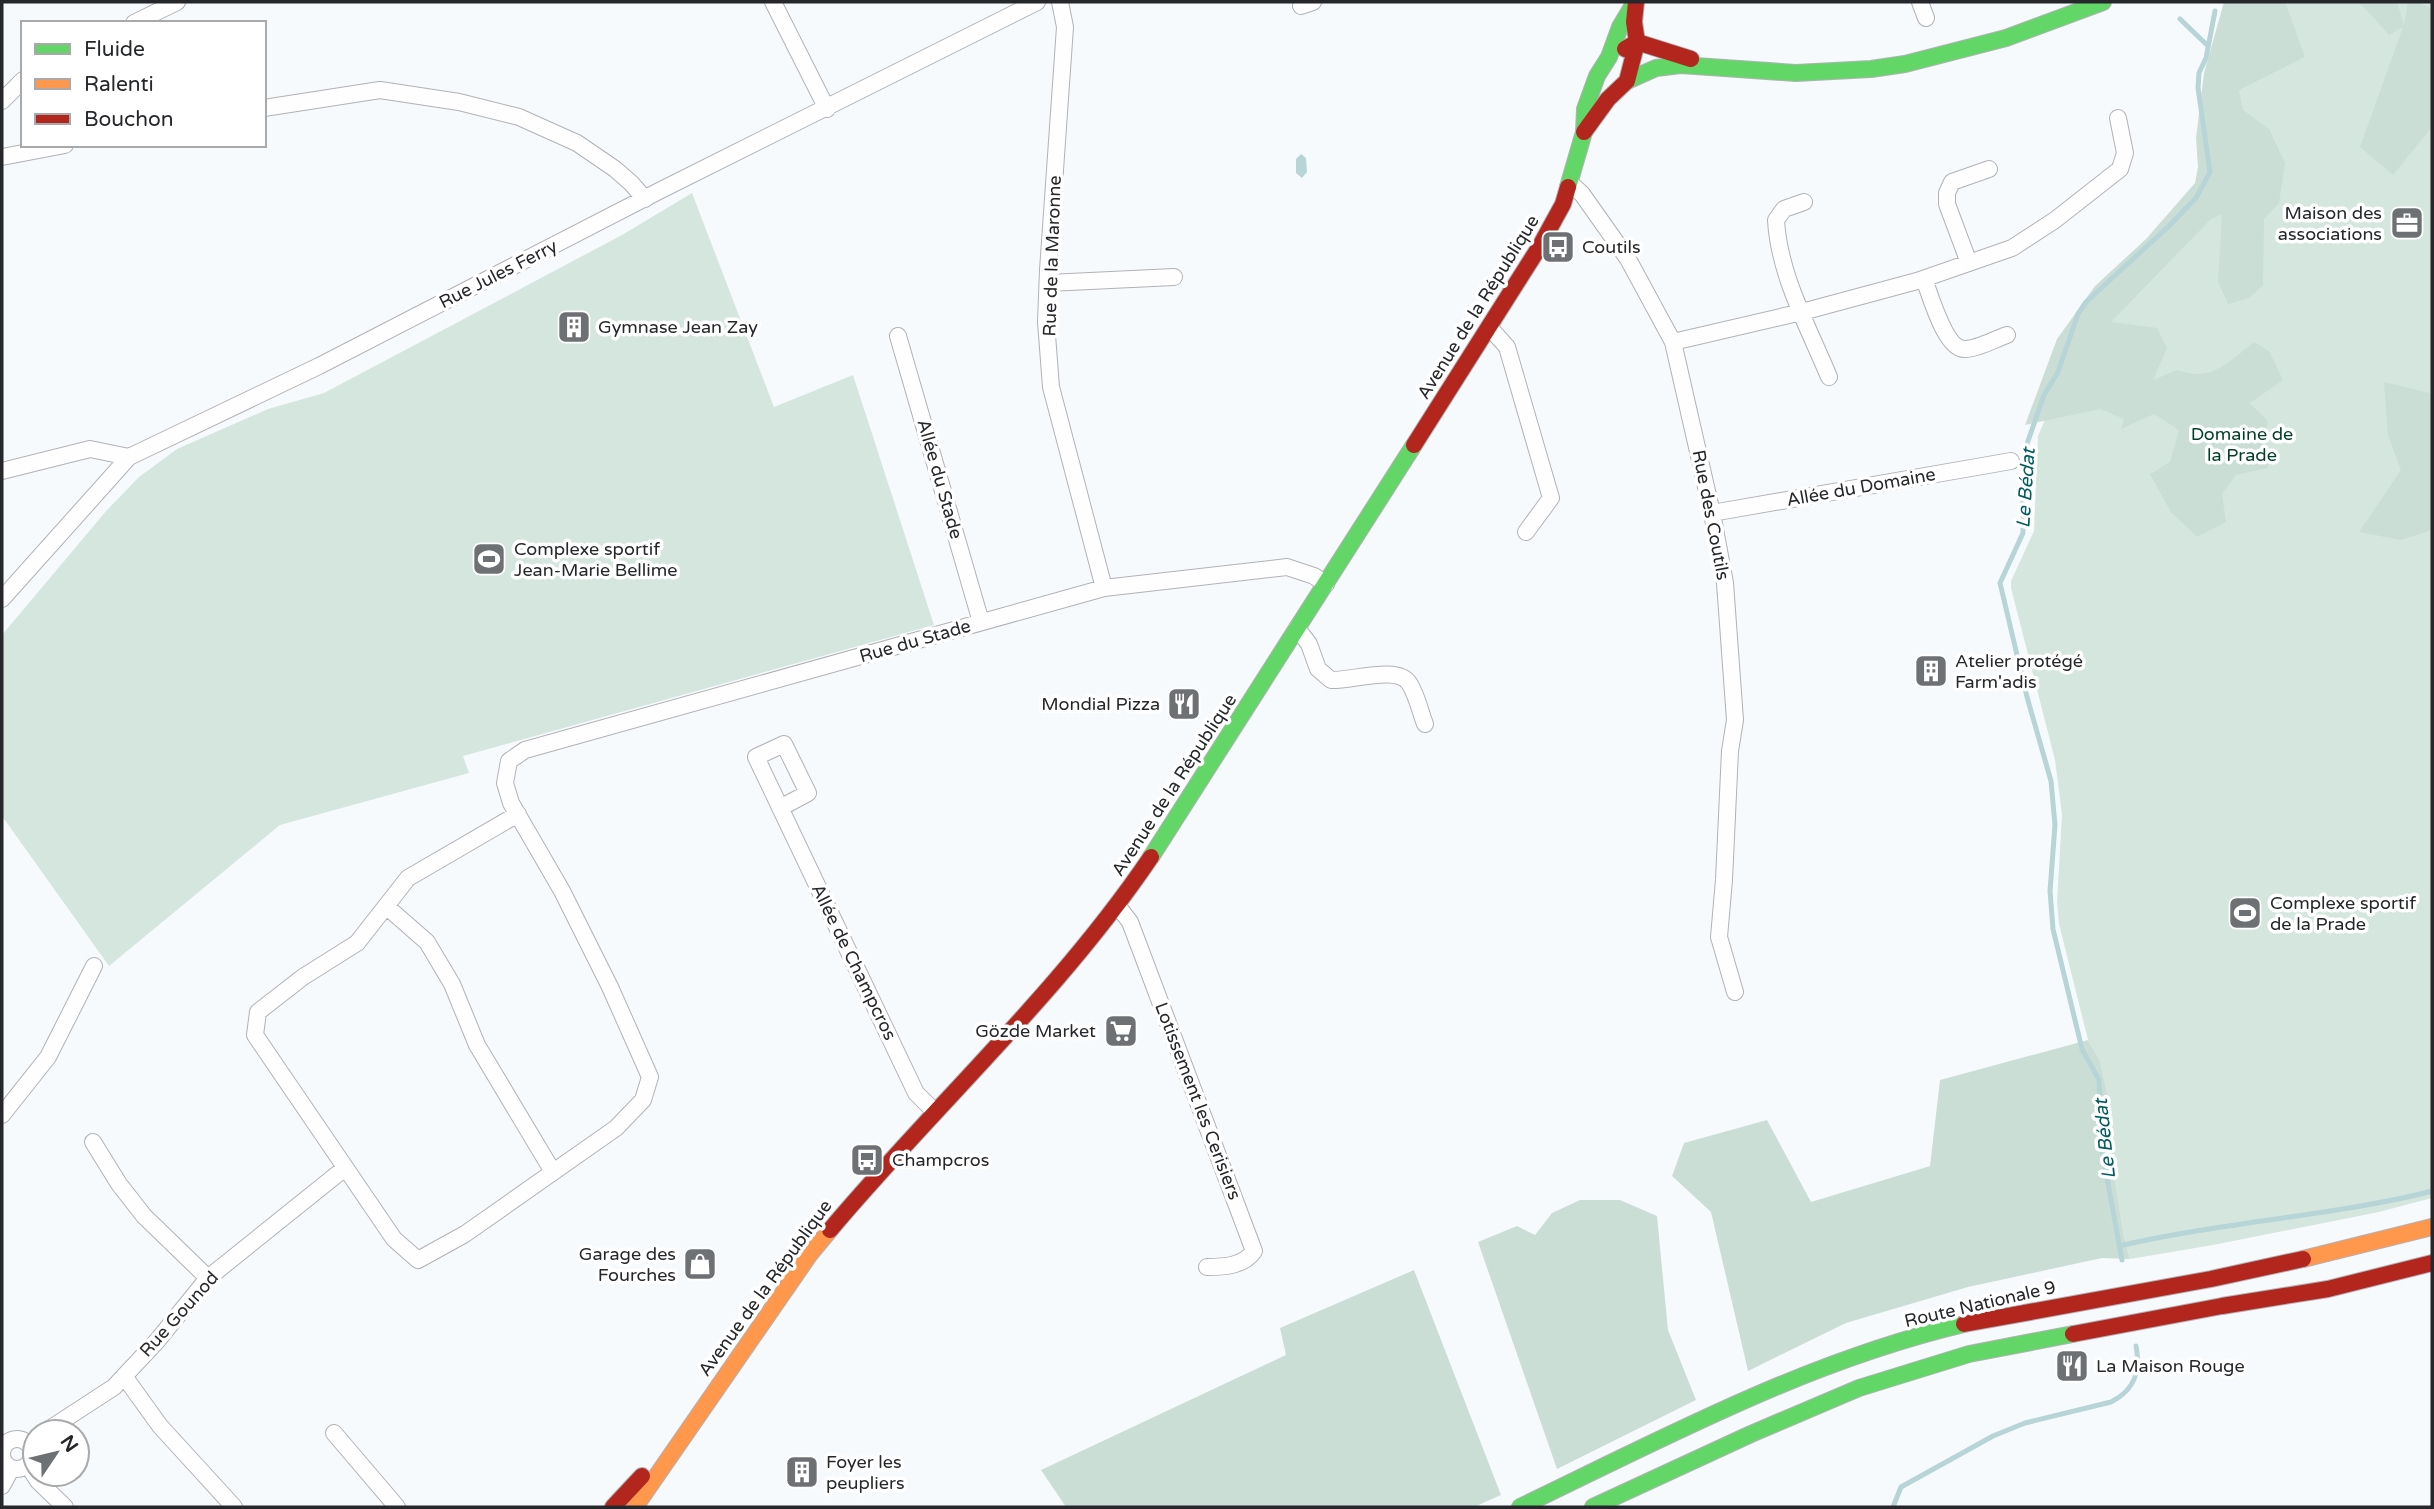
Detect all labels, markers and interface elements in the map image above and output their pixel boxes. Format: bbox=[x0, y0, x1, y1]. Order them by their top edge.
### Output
legend bbox=[21, 21, 266, 147]
text: Fluide bbox=[84, 37, 145, 62]
text: Ralenti bbox=[84, 72, 154, 97]
text: Bouchon bbox=[84, 107, 174, 132]
street label: Rue de la Maronne bbox=[1038, 175, 1066, 337]
place label: Maison des associations bbox=[2278, 202, 2382, 245]
office icon: Maison des associations bbox=[2388, 204, 2426, 242]
street label: Avenue de la République bbox=[1412, 211, 1544, 403]
bus stop icon: Coutils bbox=[1539, 228, 1577, 266]
street label: Rue Jules Ferry bbox=[435, 235, 561, 313]
place label: Coutils bbox=[1582, 236, 1641, 258]
building icon: Gymnase Jean Zay bbox=[555, 308, 593, 346]
place label: Gymnase Jean Zay bbox=[598, 316, 758, 338]
street label: Allée du Stade bbox=[912, 417, 968, 541]
park label: Domaine de la Prade bbox=[2191, 423, 2293, 466]
water label: Le Bédat bbox=[2012, 445, 2040, 529]
street label: Rue des Coutils bbox=[1688, 448, 1734, 582]
street label: Allée du Domaine bbox=[1785, 463, 1937, 511]
place label: Complexe sportif Jean-Marie Bellime bbox=[514, 538, 677, 581]
sports icon: Complexe sportif Jean-Marie Bellime bbox=[470, 540, 508, 578]
street label: Rue du Stade bbox=[857, 615, 973, 667]
place label: Atelier protégé Farm'adis bbox=[1955, 650, 2083, 693]
building icon: Atelier protégé Farm'adis bbox=[1912, 652, 1950, 690]
restaurant icon: Mondial Pizza bbox=[1165, 685, 1203, 723]
street label: Avenue de la République bbox=[1107, 690, 1241, 880]
place label: Mondial Pizza bbox=[1041, 693, 1160, 715]
street label: Allée de Champcros bbox=[807, 880, 901, 1044]
place label: Complexe sportif de la Prade bbox=[2270, 892, 2416, 935]
sports icon: Complexe sportif de la Prade bbox=[2226, 894, 2264, 932]
street label: Lotissement les Cerisiers bbox=[1150, 999, 1246, 1203]
supermarket icon: Gözde Market bbox=[1102, 1012, 1140, 1050]
place label: Gözde Market bbox=[975, 1020, 1096, 1042]
water label: Le Bédat bbox=[2090, 1095, 2120, 1180]
bus stop icon: Champcros bbox=[848, 1141, 886, 1179]
place label: Champcros bbox=[892, 1149, 989, 1171]
street label: Avenue de la République bbox=[694, 1195, 836, 1381]
place label: Garage des Fourches bbox=[579, 1243, 676, 1286]
shop icon: Garage des Fourches bbox=[681, 1245, 719, 1283]
street label: Rue Gounod bbox=[135, 1267, 223, 1361]
street label: Route Nationale 9 bbox=[1902, 1276, 2058, 1332]
restaurant icon: La Maison Rouge bbox=[2053, 1347, 2091, 1385]
place label: La Maison Rouge bbox=[2096, 1355, 2245, 1377]
north arrow bbox=[21, 1418, 91, 1488]
text: N bbox=[56, 1431, 82, 1456]
place label: Foyer les peupliers bbox=[826, 1451, 905, 1494]
building icon: Foyer les peupliers bbox=[783, 1453, 821, 1491]

